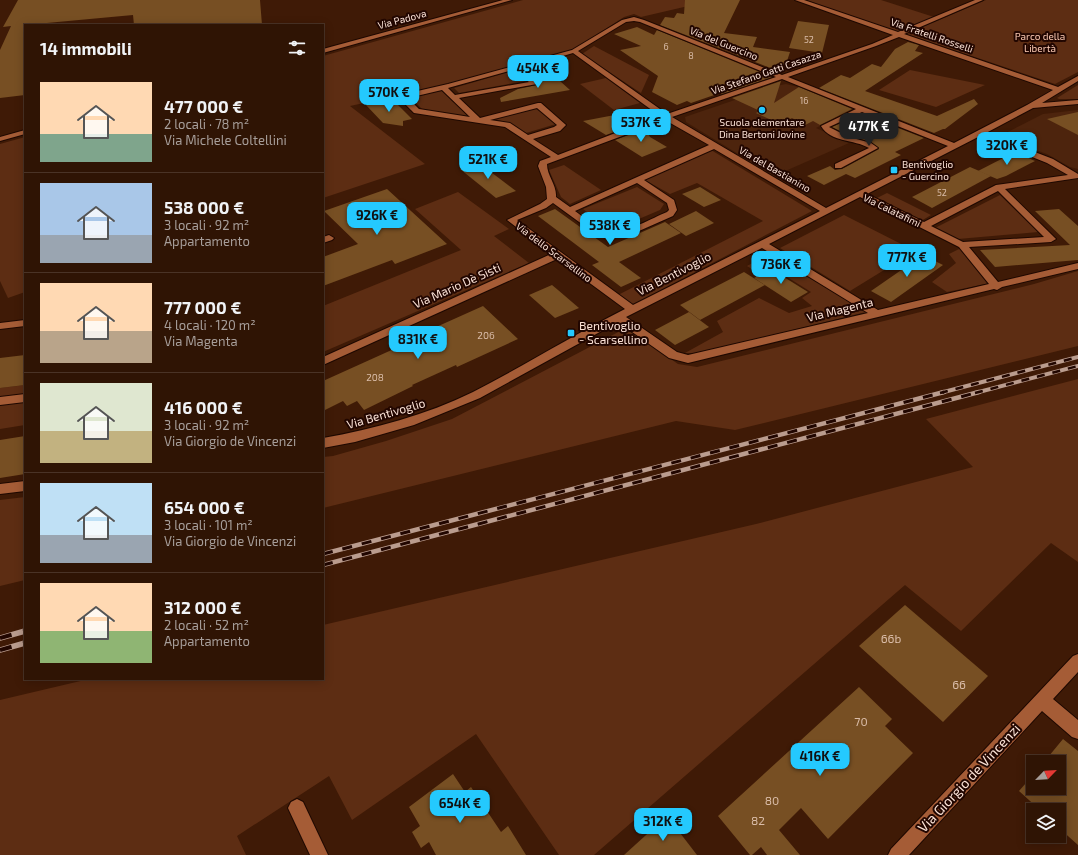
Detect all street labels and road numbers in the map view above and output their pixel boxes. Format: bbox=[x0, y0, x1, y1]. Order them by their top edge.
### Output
street label: Via Padova bbox=[376, 7, 428, 31]
street label: Via Fratelli Rosselli bbox=[889, 15, 975, 55]
street label: Via del Guercino bbox=[688, 24, 760, 62]
street label: Via Stefano Gatti Casazza bbox=[709, 48, 823, 96]
street label: Via del Bastianino bbox=[737, 144, 813, 195]
street label: Via Calatafimi bbox=[861, 191, 923, 229]
street label: Via dello Scarsellino bbox=[514, 220, 594, 285]
street label: Via Bentivoglio bbox=[634, 248, 713, 298]
street label: Via Mario Dè Sisti bbox=[411, 259, 503, 311]
street label: Via Magenta bbox=[805, 294, 874, 324]
street label: Via Bentivoglio bbox=[345, 395, 427, 431]
street label: Via Giorgio de Vincenzi bbox=[914, 720, 1023, 836]

